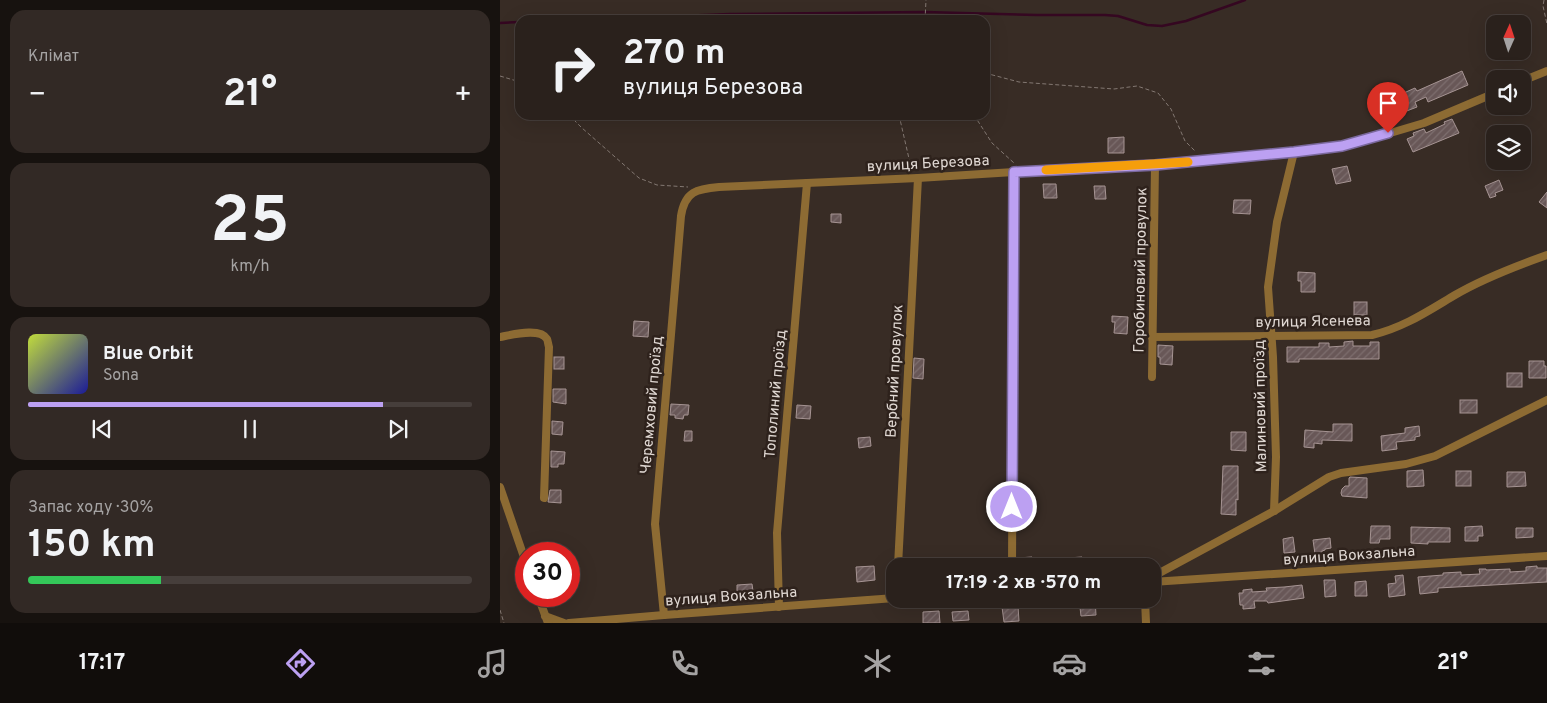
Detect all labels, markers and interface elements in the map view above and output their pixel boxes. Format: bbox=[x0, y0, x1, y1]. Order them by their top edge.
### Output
north arrow bbox=[1486, 15, 1531, 60]
map controls bbox=[1486, 15, 1531, 170]
text: 270 m bbox=[623, 32, 725, 76]
icon: right bbox=[540, 35, 605, 100]
text: Клімат bbox=[28, 47, 79, 67]
button: sound bbox=[1486, 70, 1531, 115]
text: 21° bbox=[223, 71, 277, 120]
text: вулиця Березова bbox=[623, 75, 803, 102]
text: − bbox=[28, 78, 46, 114]
text: + bbox=[454, 78, 472, 114]
pin bbox=[1367, 82, 1409, 133]
icon: arrive bbox=[1374, 89, 1402, 117]
button: layers bbox=[1486, 125, 1531, 170]
street label: вулиця Березова bbox=[866, 152, 990, 177]
text: 25 bbox=[210, 183, 290, 265]
street label: Горобиновий провулок bbox=[1131, 187, 1152, 353]
text: km/h bbox=[231, 257, 269, 277]
street label: Вербний провулок bbox=[883, 304, 908, 438]
street label: вулиця Ясенева bbox=[1255, 312, 1371, 333]
street label: Тополиний проїзд bbox=[761, 329, 792, 459]
street label: Черемховий проїзд bbox=[637, 335, 668, 475]
street label: Малиновий проїзд bbox=[1251, 340, 1272, 472]
text: Blue Orbit bbox=[103, 342, 193, 366]
text: Sona bbox=[103, 366, 139, 386]
icon: previous bbox=[88, 415, 116, 443]
icon: pause bbox=[236, 415, 264, 443]
icon: next bbox=[384, 415, 412, 443]
position arrow bbox=[985, 480, 1037, 532]
text: Запас ходу · 30% bbox=[28, 498, 154, 518]
text: 150 km bbox=[28, 522, 155, 571]
speed limit sign: 30 bbox=[515, 542, 580, 607]
street label: вулиця Вокзальна bbox=[1282, 542, 1416, 571]
text: 17:19 · 2 хв · 570 m bbox=[946, 571, 1101, 595]
street label: вулиця Вокзальна bbox=[664, 583, 798, 612]
icon: directions bbox=[283, 646, 318, 681]
icon: music bbox=[475, 646, 510, 681]
icon: phone bbox=[667, 646, 702, 681]
icon: climate bbox=[860, 646, 895, 681]
icon: car bbox=[1052, 646, 1087, 681]
icon: filters bbox=[1244, 646, 1279, 681]
text: 17:17 bbox=[79, 650, 125, 677]
text: 21° bbox=[1437, 650, 1468, 677]

